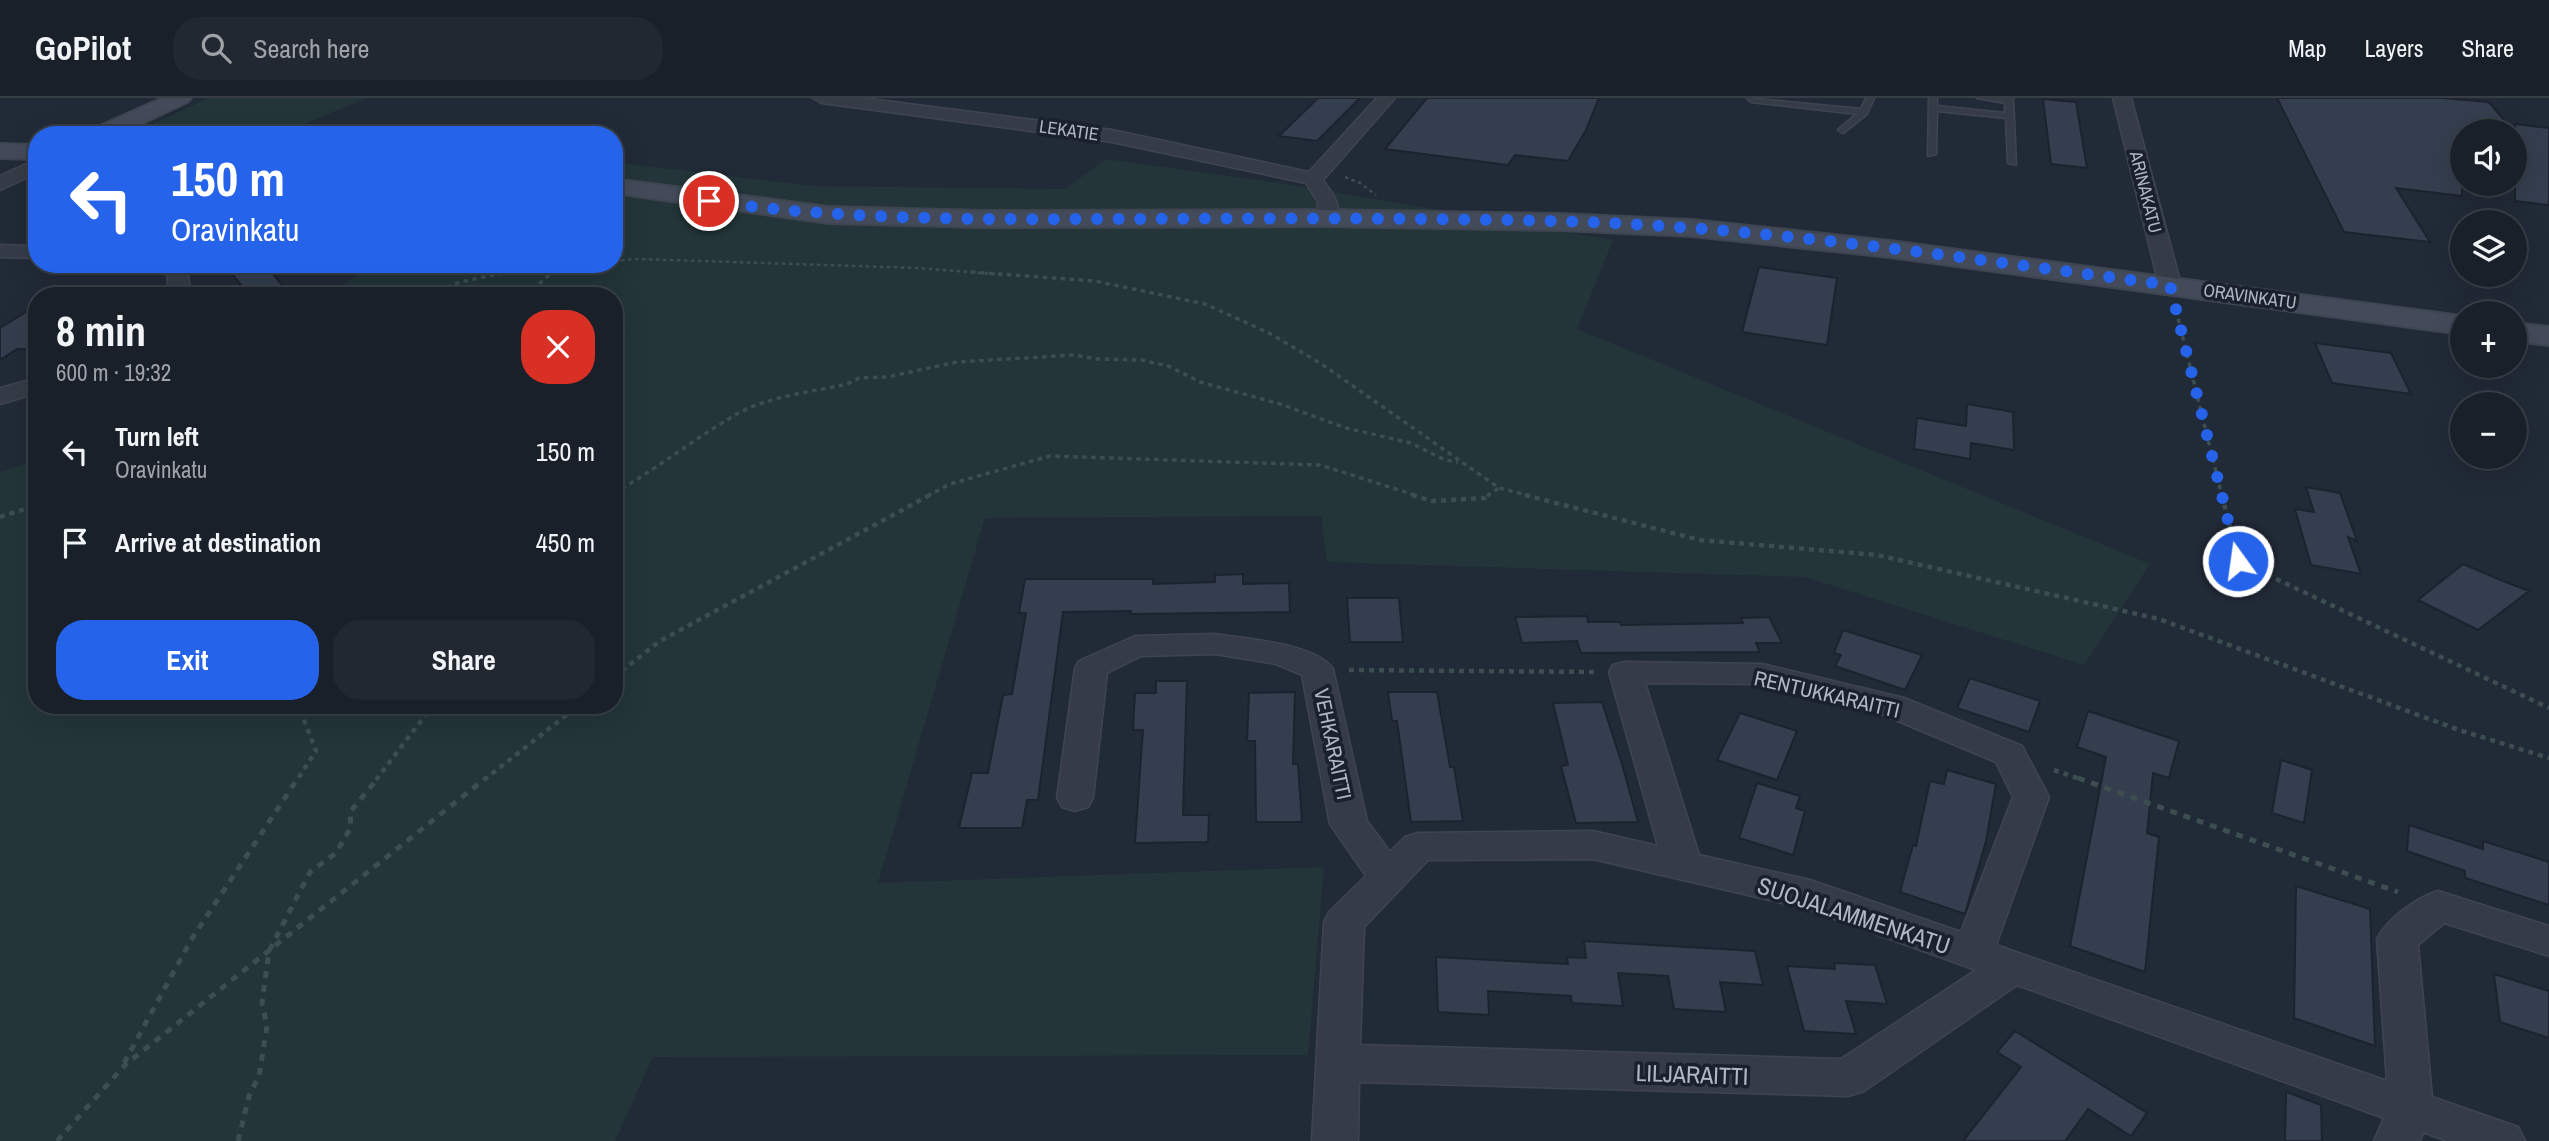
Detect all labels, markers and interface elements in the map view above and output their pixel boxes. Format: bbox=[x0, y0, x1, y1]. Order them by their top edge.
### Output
search box bbox=[173, 17, 663, 80]
text: GoPilot bbox=[35, 26, 131, 70]
icon: search bbox=[197, 29, 235, 67]
text: Search here bbox=[253, 31, 369, 66]
text: Map bbox=[2288, 32, 2326, 64]
text: Layers bbox=[2364, 32, 2423, 64]
text: Share bbox=[2461, 32, 2514, 64]
street label: LEKATIE bbox=[1038, 113, 1100, 147]
map controls bbox=[2450, 119, 2527, 469]
button: sound bbox=[2450, 119, 2527, 196]
text: 150 m bbox=[171, 145, 285, 211]
street label: ARINAKATU bbox=[2124, 148, 2168, 235]
icon: left bbox=[56, 154, 147, 245]
pin bbox=[679, 171, 739, 231]
icon: arrive bbox=[690, 182, 728, 220]
text: Oravinkatu bbox=[171, 208, 299, 251]
button: layers bbox=[2450, 210, 2527, 287]
street label: ORAVINKATU bbox=[2202, 277, 2298, 315]
button: + bbox=[2450, 301, 2527, 378]
text: 8 min bbox=[56, 303, 146, 359]
button: close bbox=[521, 310, 595, 384]
text: 600 m · 19:32 bbox=[56, 357, 171, 388]
button: − bbox=[2450, 392, 2527, 469]
text: Turn left bbox=[115, 419, 199, 454]
icon: left bbox=[56, 433, 94, 471]
text: 150 m bbox=[536, 434, 595, 469]
text: Oravinkatu bbox=[115, 454, 207, 485]
icon: arrive bbox=[56, 524, 94, 562]
position arrow bbox=[2201, 524, 2275, 598]
text: Arrive at destination bbox=[115, 525, 321, 560]
text: 450 m bbox=[536, 525, 595, 560]
button: Exit bbox=[56, 620, 319, 700]
button: Share bbox=[333, 620, 595, 700]
street label: RENTUKKARAITTI bbox=[1751, 663, 1903, 725]
street label: VEHKARAITTI bbox=[1307, 686, 1359, 802]
street label: SUOJALAMMENKATU bbox=[1754, 869, 1954, 961]
street label: LILJARAITTI bbox=[1635, 1056, 1749, 1092]

